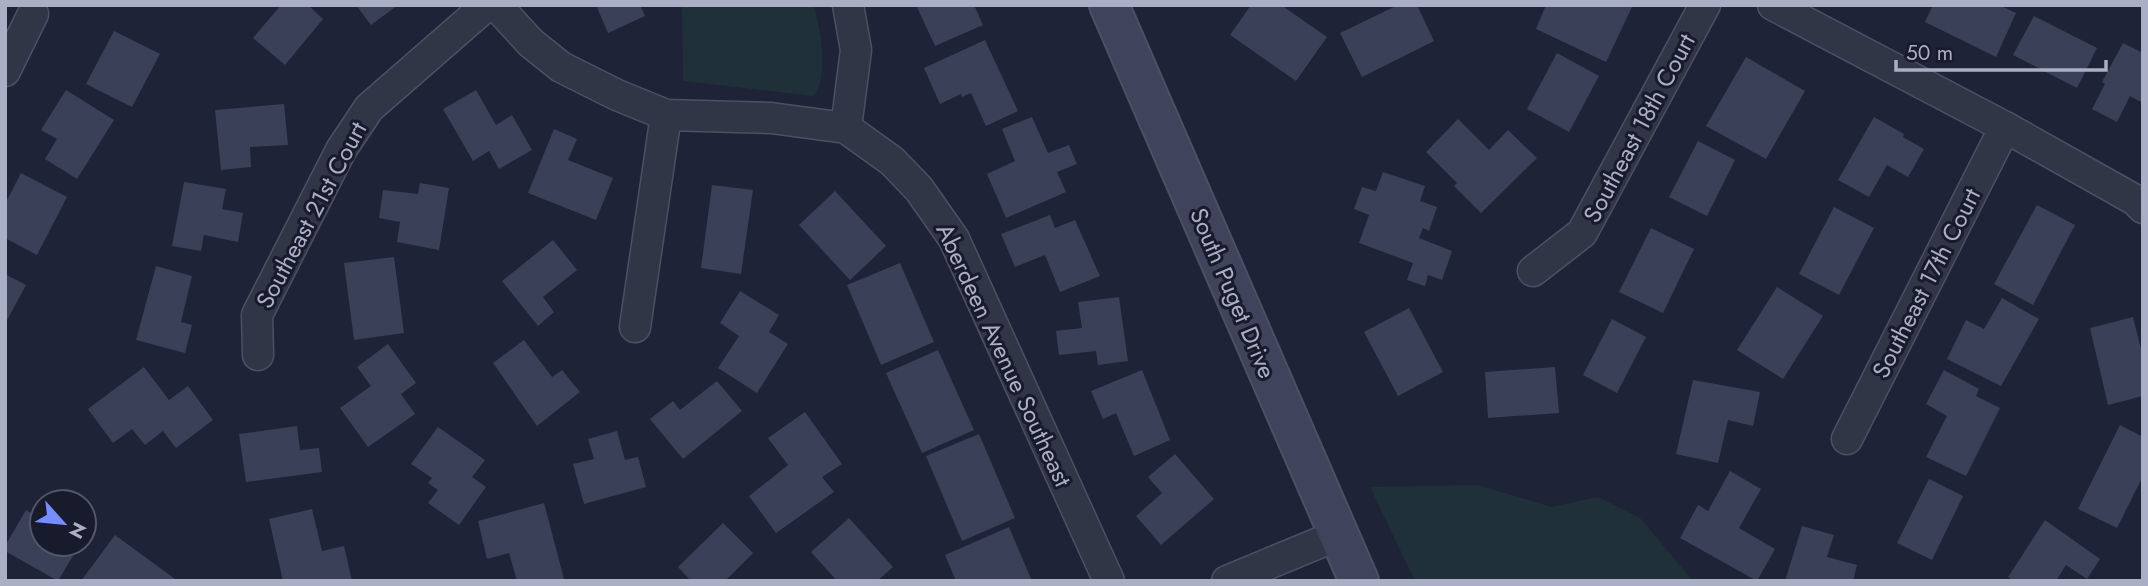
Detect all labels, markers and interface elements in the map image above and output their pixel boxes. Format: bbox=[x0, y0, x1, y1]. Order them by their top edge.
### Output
street label: Southeast 18th Court bbox=[1574, 27, 1704, 229]
scale bar bbox=[1896, 28, 2106, 72]
text: 50 m bbox=[1906, 38, 1953, 68]
street label: Southeast 21st Court bbox=[247, 115, 375, 315]
street label: Southeast 17th Court bbox=[1863, 182, 1989, 384]
street label: South Puget Drive bbox=[1181, 202, 1285, 384]
street label: Aberdeen Avenue Southeast bbox=[928, 218, 1081, 493]
north arrow bbox=[28, 488, 98, 558]
text: N bbox=[62, 518, 93, 543]

